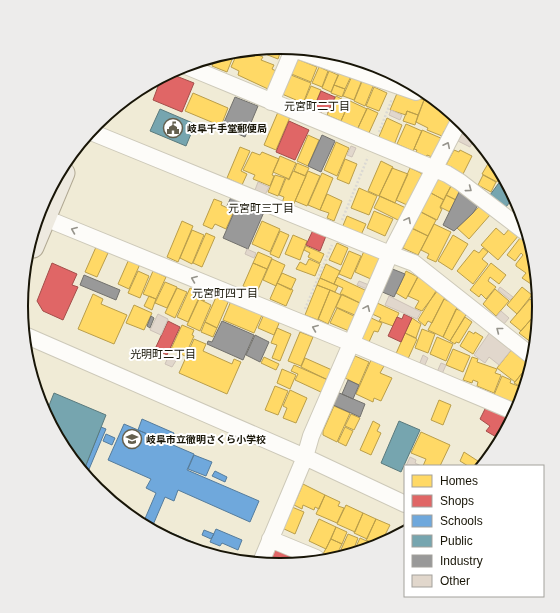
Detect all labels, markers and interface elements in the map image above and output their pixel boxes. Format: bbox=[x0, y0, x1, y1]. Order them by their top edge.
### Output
district label: 元宮町二丁目 bbox=[284, 100, 350, 112]
public building icon: 岐阜千手堂郵便局 bbox=[162, 117, 184, 139]
place label: 岐阜千手堂郵便局 bbox=[187, 123, 267, 134]
one-way arrow bbox=[442, 142, 450, 149]
one-way arrow bbox=[464, 184, 471, 191]
district label: 元宮町三丁目 bbox=[228, 202, 294, 214]
one-way arrow bbox=[404, 217, 411, 224]
one-way arrow bbox=[70, 227, 78, 235]
one-way arrow bbox=[191, 276, 198, 284]
district label: 元宮町四丁目 bbox=[192, 287, 258, 299]
one-way arrow bbox=[362, 304, 370, 312]
one-way arrow bbox=[311, 325, 318, 333]
one-way arrow bbox=[496, 328, 503, 335]
district label: 光明町二丁目 bbox=[130, 348, 196, 360]
school or university icon: 岐阜市立徹明さくら小学校 bbox=[121, 428, 143, 450]
place label: 岐阜市立徹明さくら小学校 bbox=[146, 434, 266, 445]
legend bbox=[404, 465, 544, 597]
text: Homes bbox=[440, 474, 478, 488]
text: Shops bbox=[440, 494, 474, 508]
text: Schools bbox=[440, 514, 483, 528]
text: Public bbox=[440, 534, 473, 548]
text: Industry bbox=[440, 554, 483, 568]
text: Other bbox=[440, 574, 470, 588]

